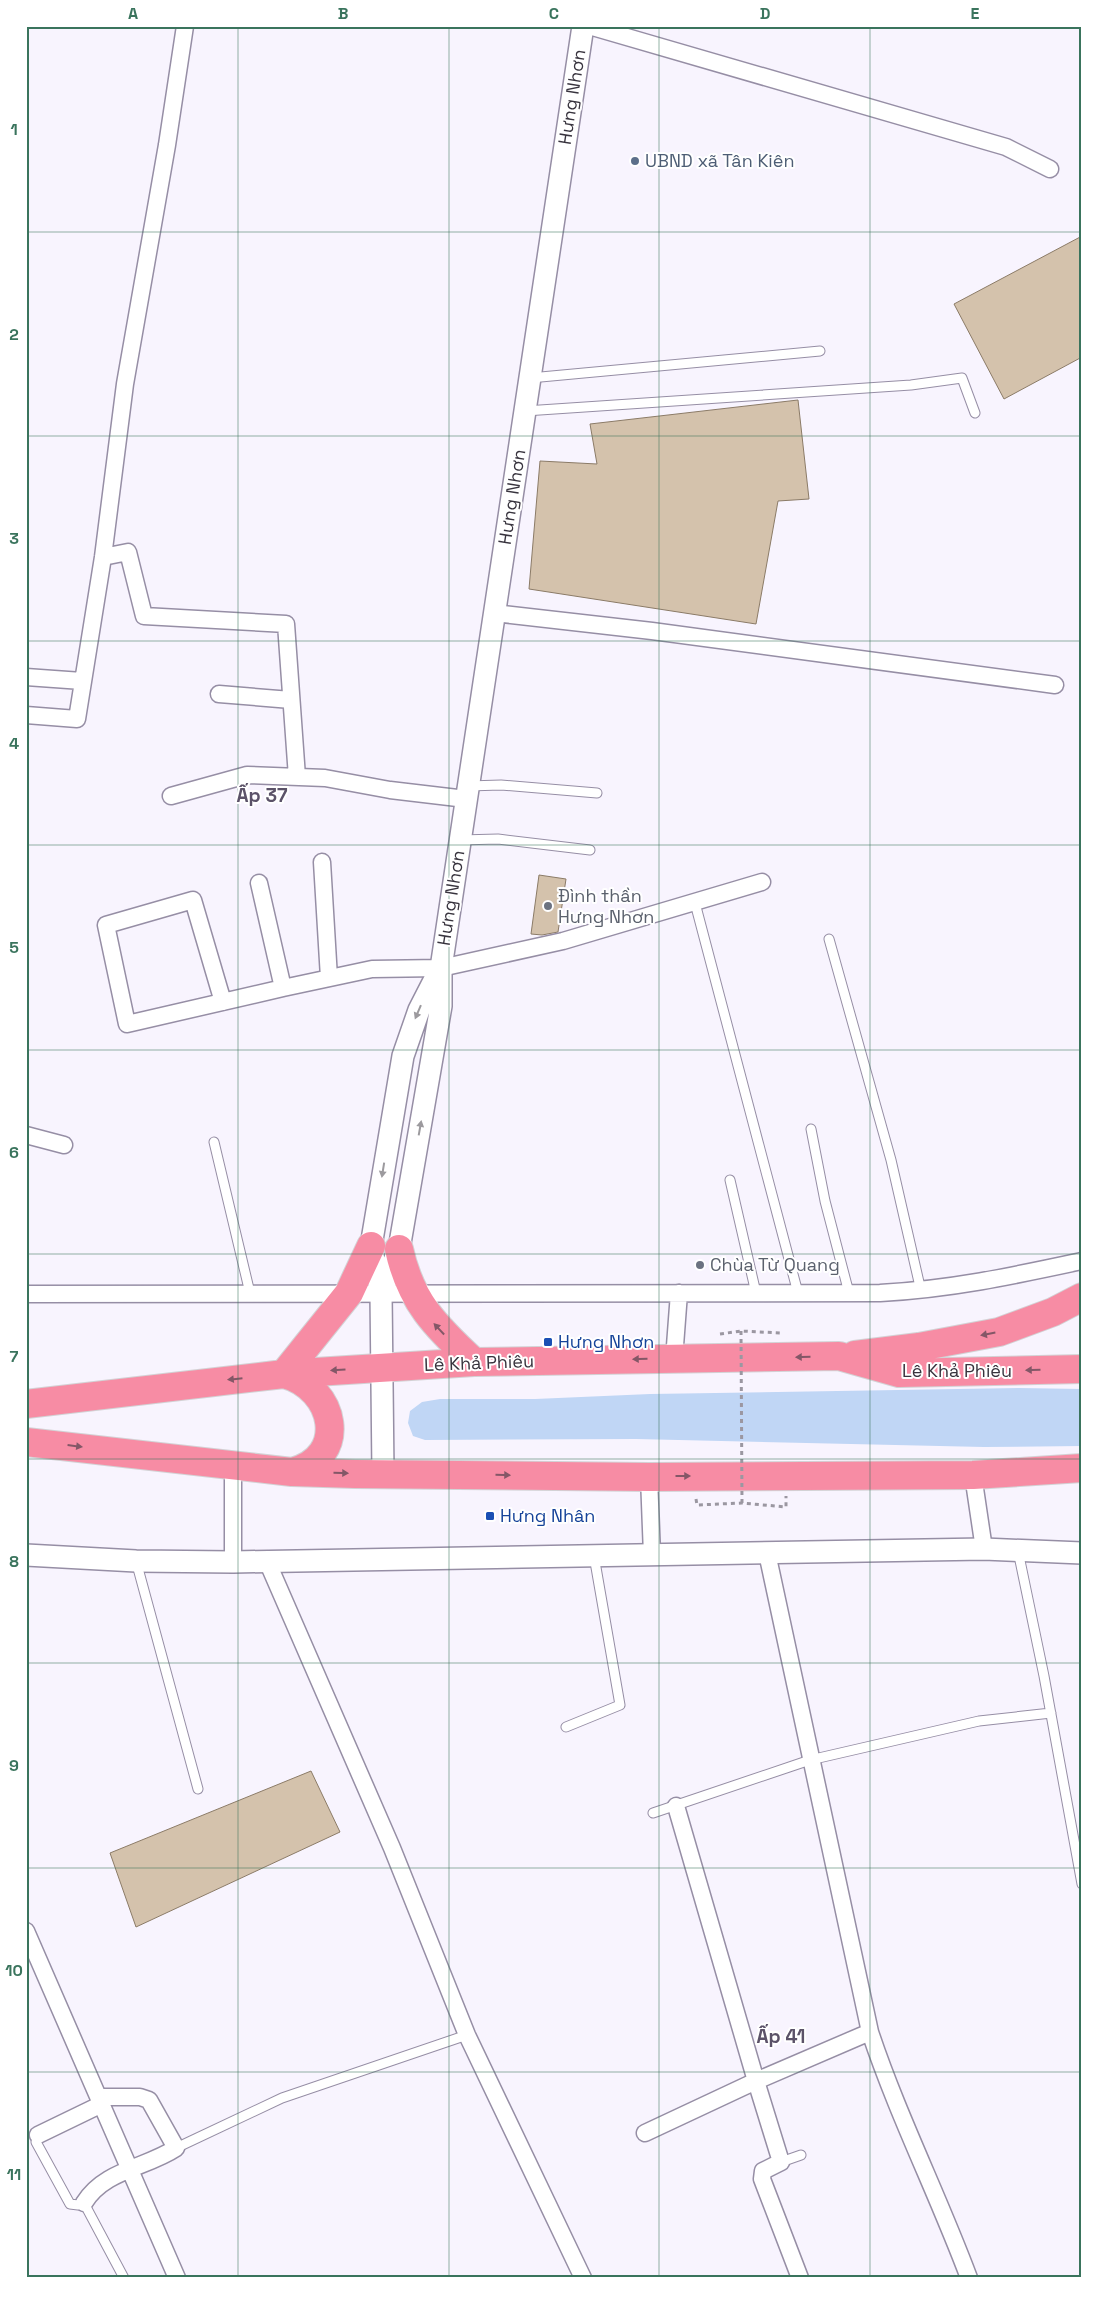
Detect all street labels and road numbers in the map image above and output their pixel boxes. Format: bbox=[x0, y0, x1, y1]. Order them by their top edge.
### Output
street label: Hưng Nhơn bbox=[553, 48, 590, 146]
street label: Hưng Nhơn bbox=[493, 448, 530, 546]
street label: Hưng Nhơn bbox=[432, 849, 469, 947]
street label: Lê Khả Phiêu bbox=[424, 1349, 534, 1376]
street label: Lê Khả Phiêu bbox=[902, 1359, 1012, 1382]

